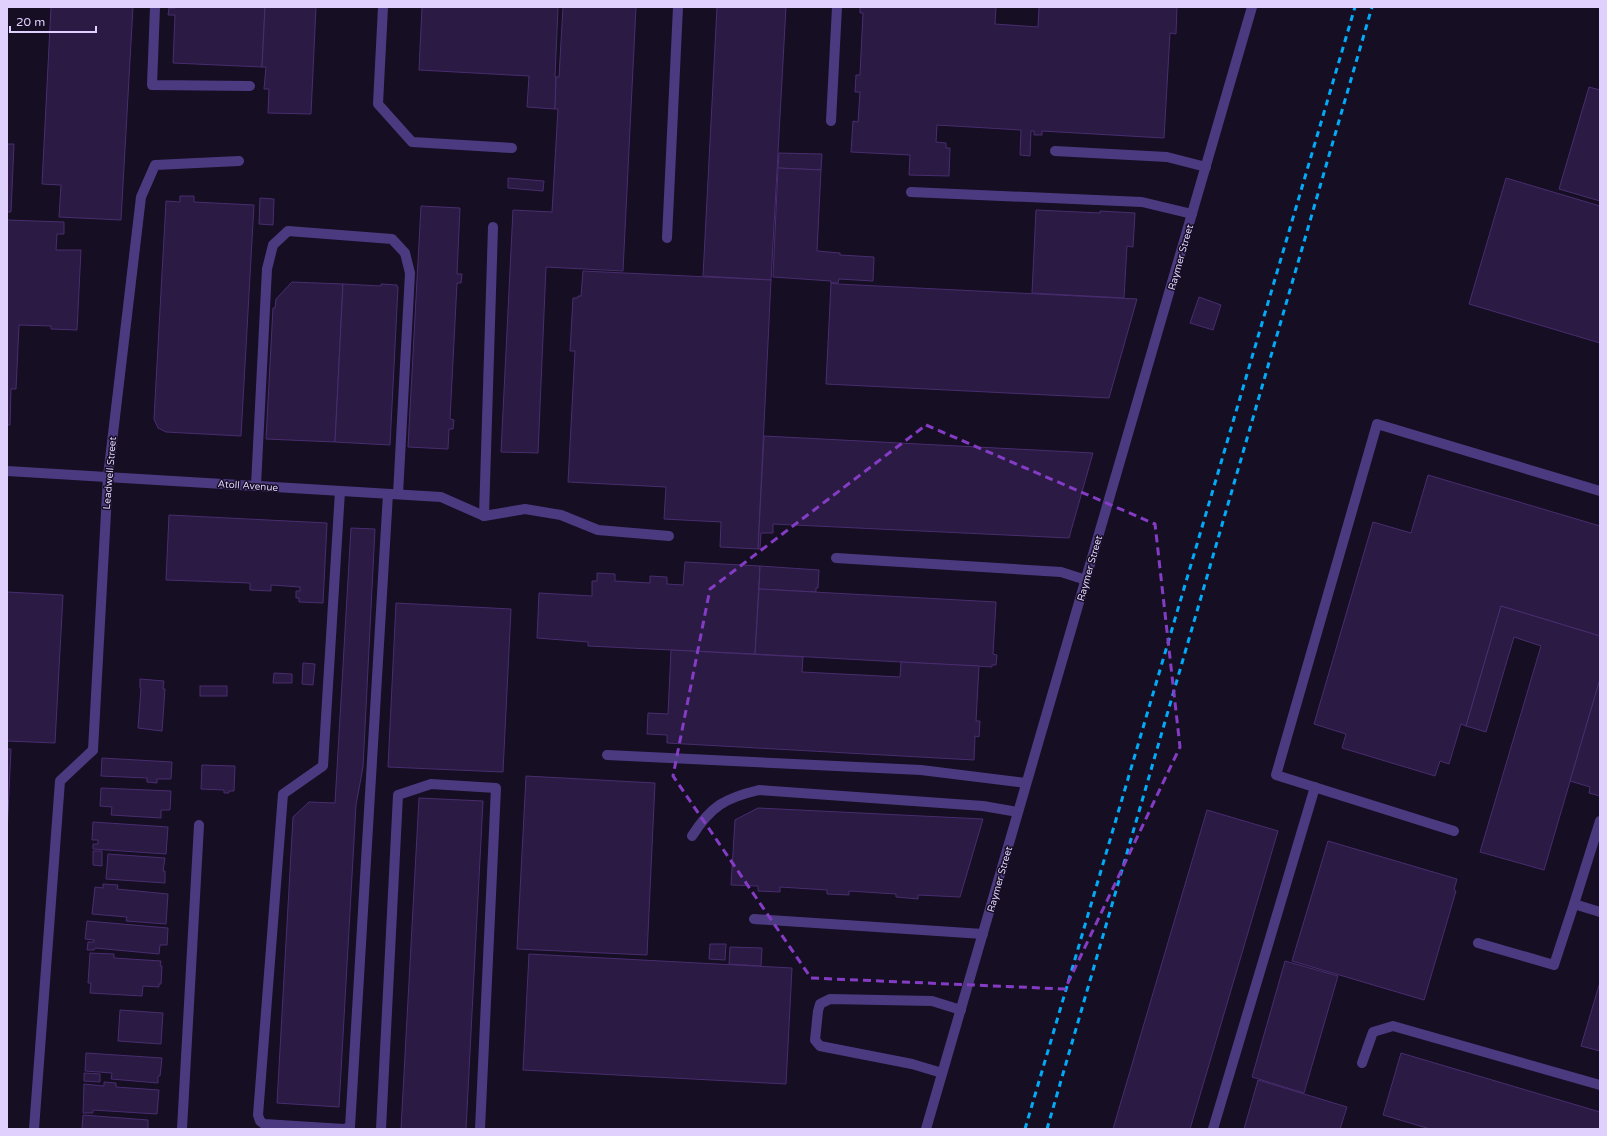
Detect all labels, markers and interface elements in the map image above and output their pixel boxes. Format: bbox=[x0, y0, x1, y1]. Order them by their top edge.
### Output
scale bar bbox=[10, 8, 96, 34]
text: 20 m bbox=[16, 15, 45, 29]
street label: Raymer Street bbox=[1166, 223, 1196, 292]
street label: Leadwell Street bbox=[101, 436, 119, 510]
street label: Atoll Avenue bbox=[217, 478, 279, 494]
street label: Raymer Street bbox=[1075, 534, 1105, 603]
street label: Raymer Street bbox=[985, 845, 1015, 914]

